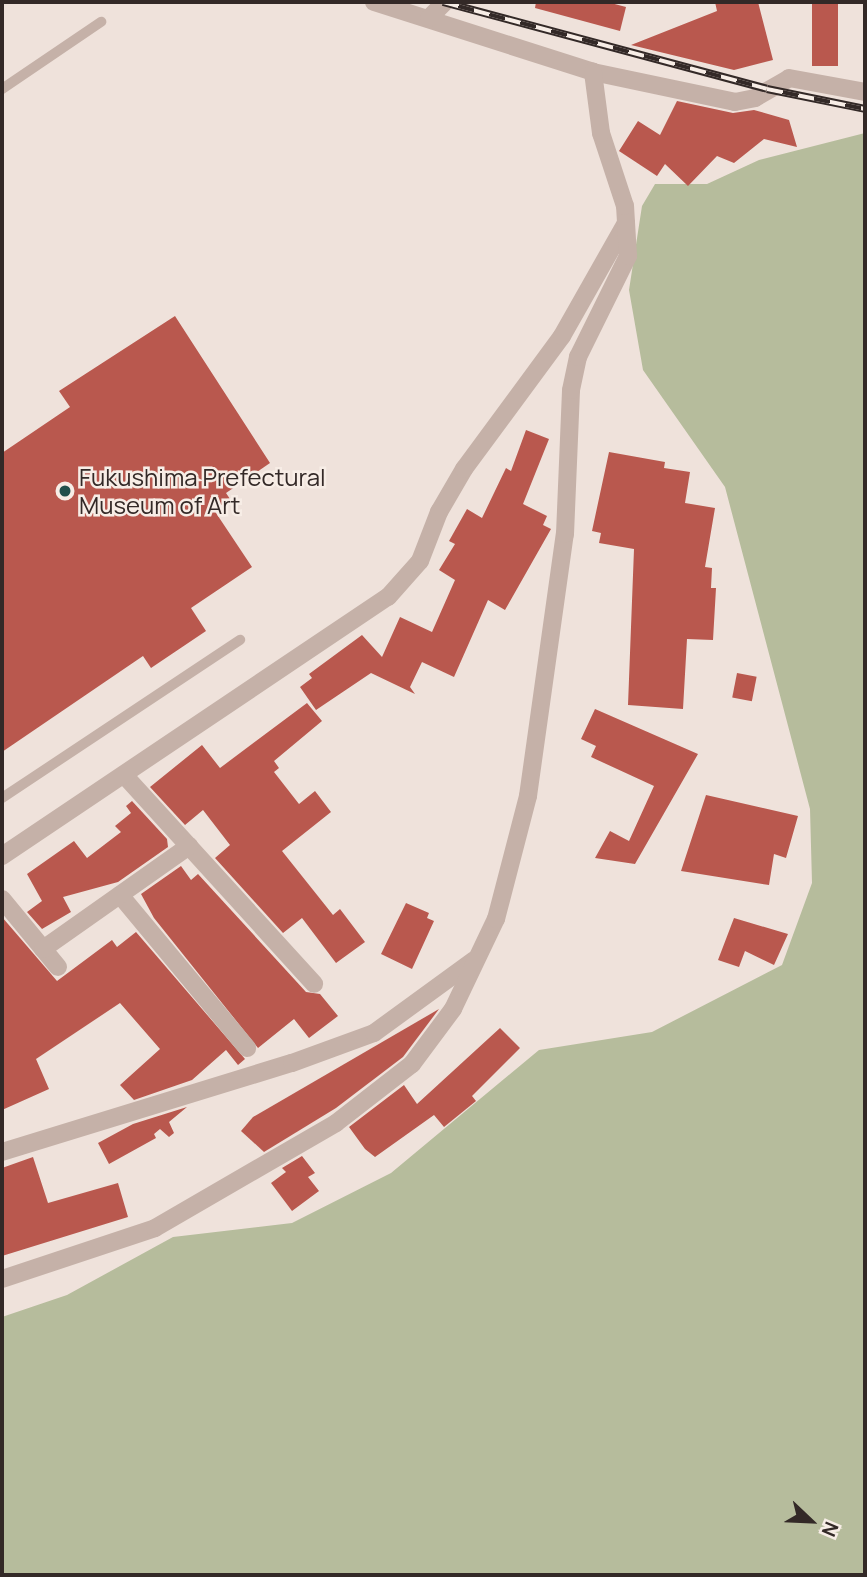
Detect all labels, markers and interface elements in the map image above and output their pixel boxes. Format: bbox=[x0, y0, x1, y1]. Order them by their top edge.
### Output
place label: Fukushima Prefectural Museum of Art bbox=[79, 463, 326, 519]
marker: Fukushima Prefectural Museum of Art bbox=[57, 483, 73, 499]
north arrow bbox=[776, 1486, 846, 1556]
text: N bbox=[816, 1518, 845, 1541]

